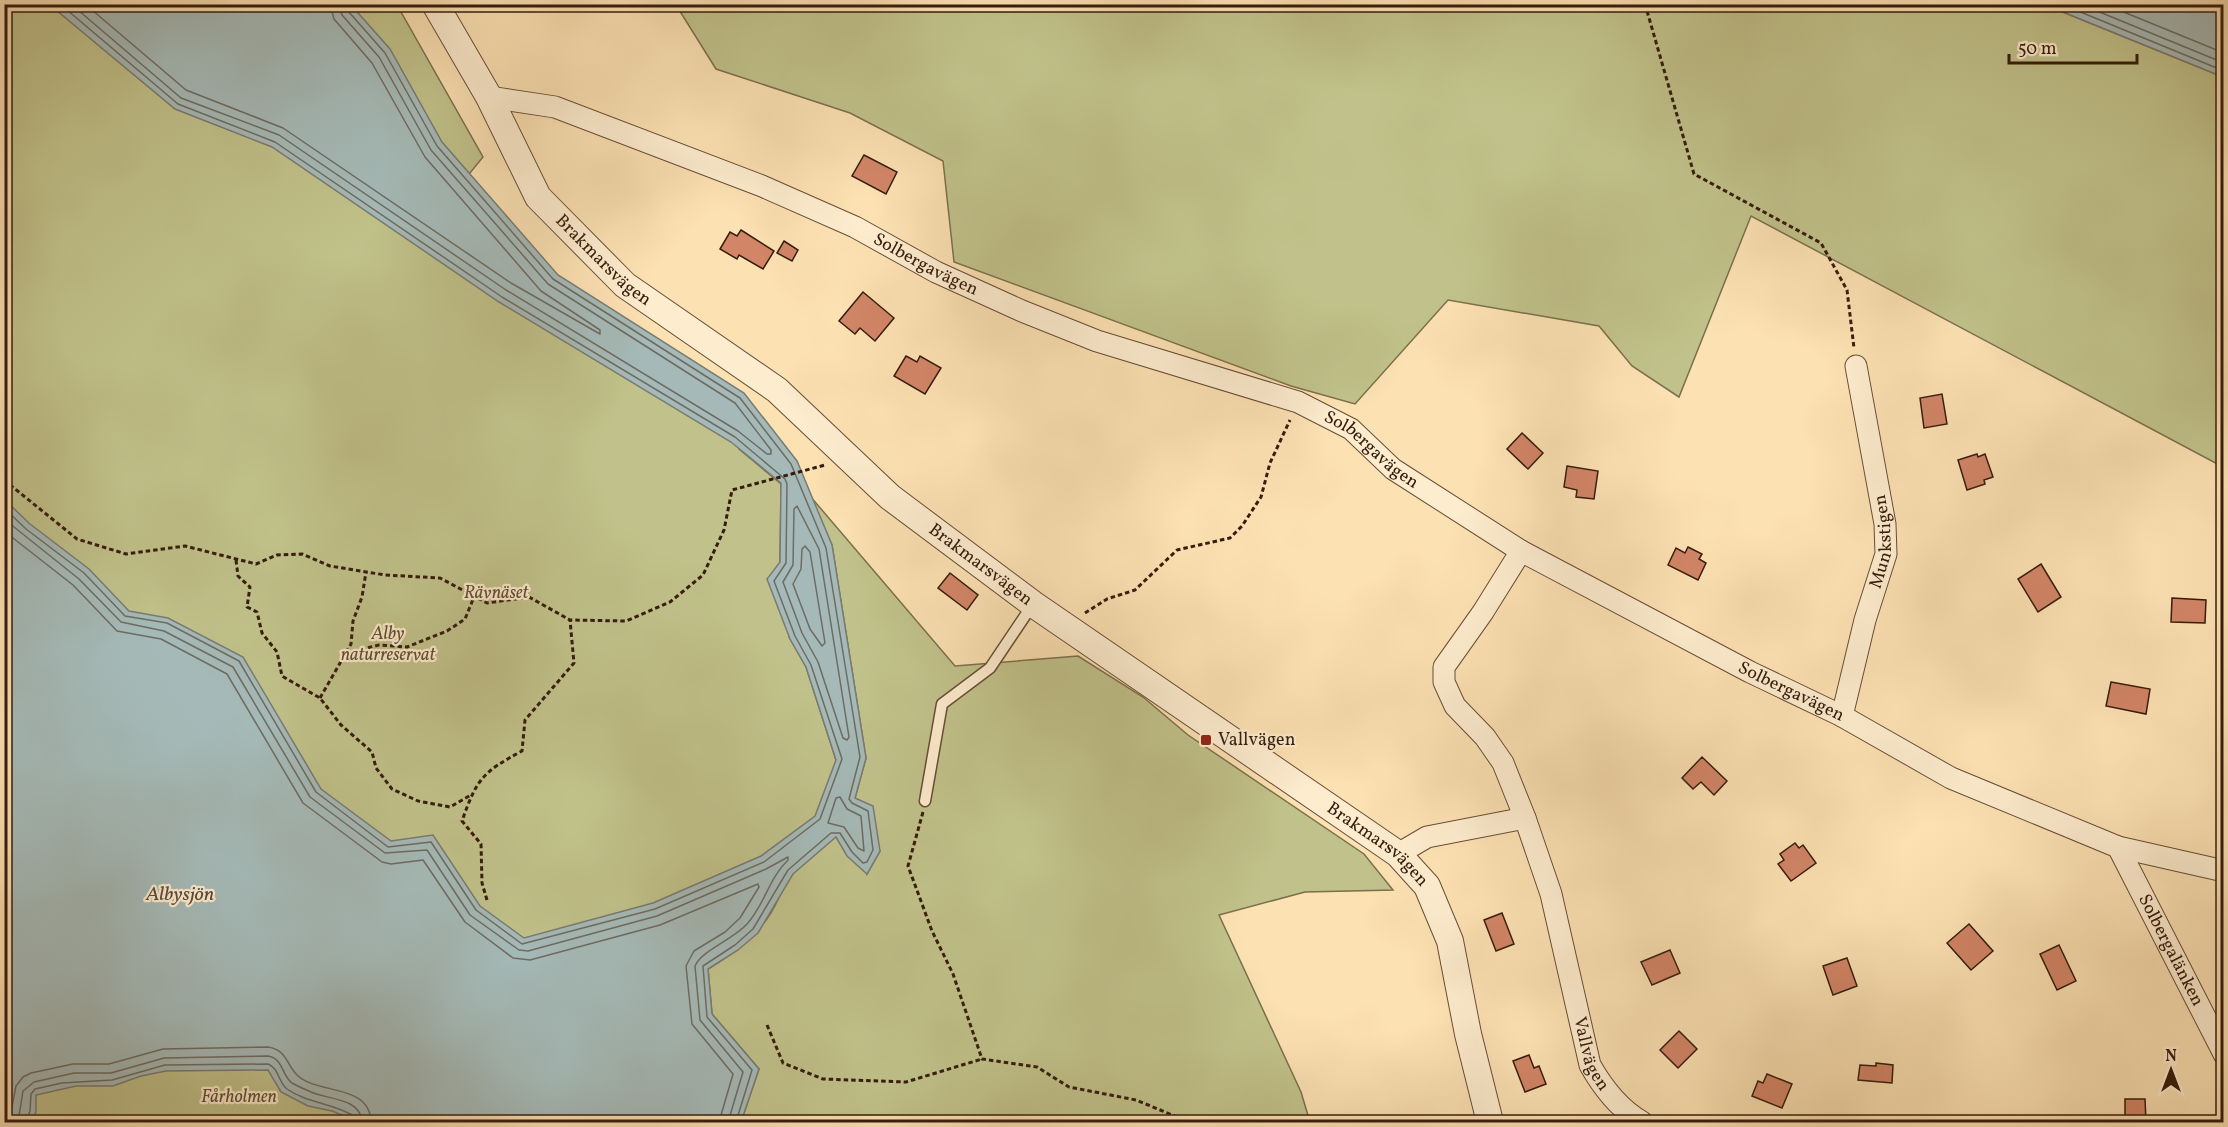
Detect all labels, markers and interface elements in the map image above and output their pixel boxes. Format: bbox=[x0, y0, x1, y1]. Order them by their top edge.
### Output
scale bar bbox=[2009, 27, 2136, 65]
text: 50 m bbox=[2018, 37, 2057, 62]
street label: Brakmarsvägen bbox=[549, 209, 657, 312]
street label: Solbergavägen bbox=[869, 227, 982, 302]
street label: Solbergavägen bbox=[1319, 405, 1424, 495]
street label: Munkstigen bbox=[1863, 492, 1899, 592]
street label: Brakmarsvägen bbox=[923, 517, 1038, 612]
park label: Rävnäset bbox=[464, 581, 530, 606]
park label: Alby naturreservat bbox=[341, 622, 436, 668]
street label: Solbergavägen bbox=[1734, 655, 1849, 728]
place label: Vallvägen bbox=[1218, 728, 1296, 753]
marker: Vallvägen bbox=[1199, 733, 1213, 747]
street label: Brakmarsvägen bbox=[1321, 796, 1434, 892]
water label: Albysjön bbox=[145, 881, 214, 909]
street label: Solbergalänken bbox=[2132, 890, 2210, 1011]
street label: Vallvägen bbox=[1567, 1014, 1616, 1096]
north arrow bbox=[2141, 1040, 2201, 1100]
text: N bbox=[2165, 1046, 2177, 1068]
park label: Fårholmen bbox=[201, 1085, 277, 1110]

